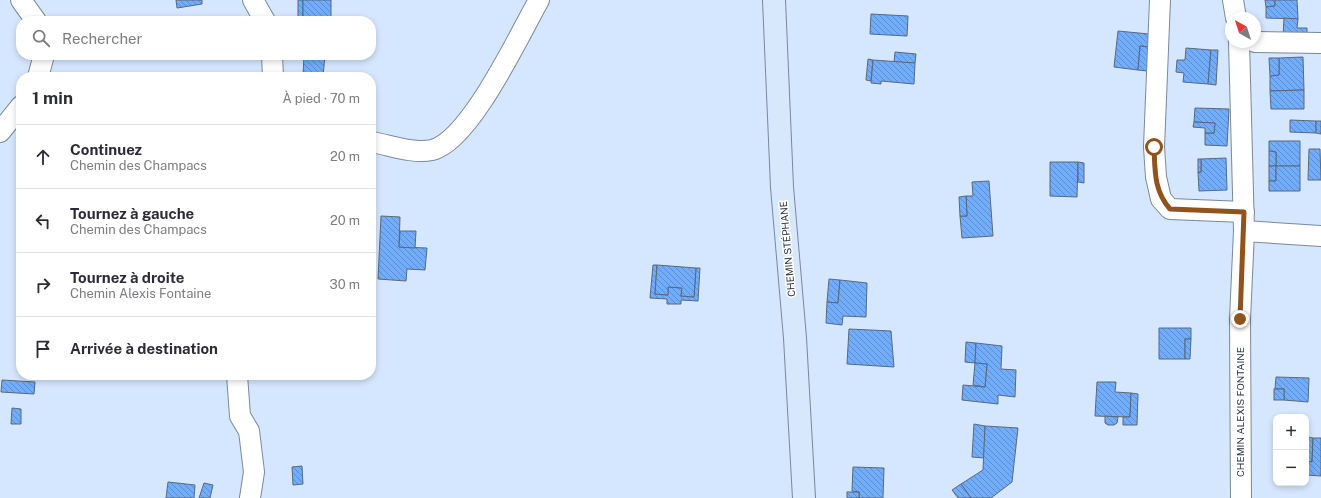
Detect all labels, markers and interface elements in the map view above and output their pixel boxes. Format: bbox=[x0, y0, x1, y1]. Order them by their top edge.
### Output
north arrow bbox=[1225, 12, 1261, 48]
search box bbox=[16, 16, 376, 60]
icon: search bbox=[30, 27, 52, 49]
text: Rechercher bbox=[62, 30, 142, 47]
text: 1 min bbox=[32, 88, 73, 108]
text: À pied · 70 m bbox=[282, 91, 360, 106]
route start bbox=[1145, 138, 1163, 156]
text: Continuez bbox=[70, 141, 142, 158]
icon: ahead bbox=[32, 146, 54, 168]
text: 20 m bbox=[330, 149, 360, 164]
text: Chemin des Champacs bbox=[70, 158, 207, 173]
street label: CHEMIN STÉPHANE bbox=[777, 201, 797, 297]
text: Tournez à gauche bbox=[70, 205, 194, 222]
icon: left bbox=[32, 210, 54, 232]
text: 20 m bbox=[330, 213, 360, 228]
text: Chemin des Champacs bbox=[70, 222, 207, 237]
text: Tournez à droite bbox=[70, 269, 184, 286]
icon: right bbox=[32, 274, 54, 296]
text: 30 m bbox=[330, 277, 360, 292]
text: Chemin Alexis Fontaine bbox=[70, 286, 211, 301]
route end bbox=[1231, 310, 1249, 328]
icon: arrive bbox=[32, 338, 54, 360]
text: Arrivée à destination bbox=[70, 340, 218, 357]
street label: CHEMIN ALEXIS FONTAINE bbox=[1234, 347, 1246, 477]
map controls bbox=[1273, 414, 1309, 486]
button: + bbox=[1273, 414, 1309, 450]
button: − bbox=[1273, 450, 1309, 486]

